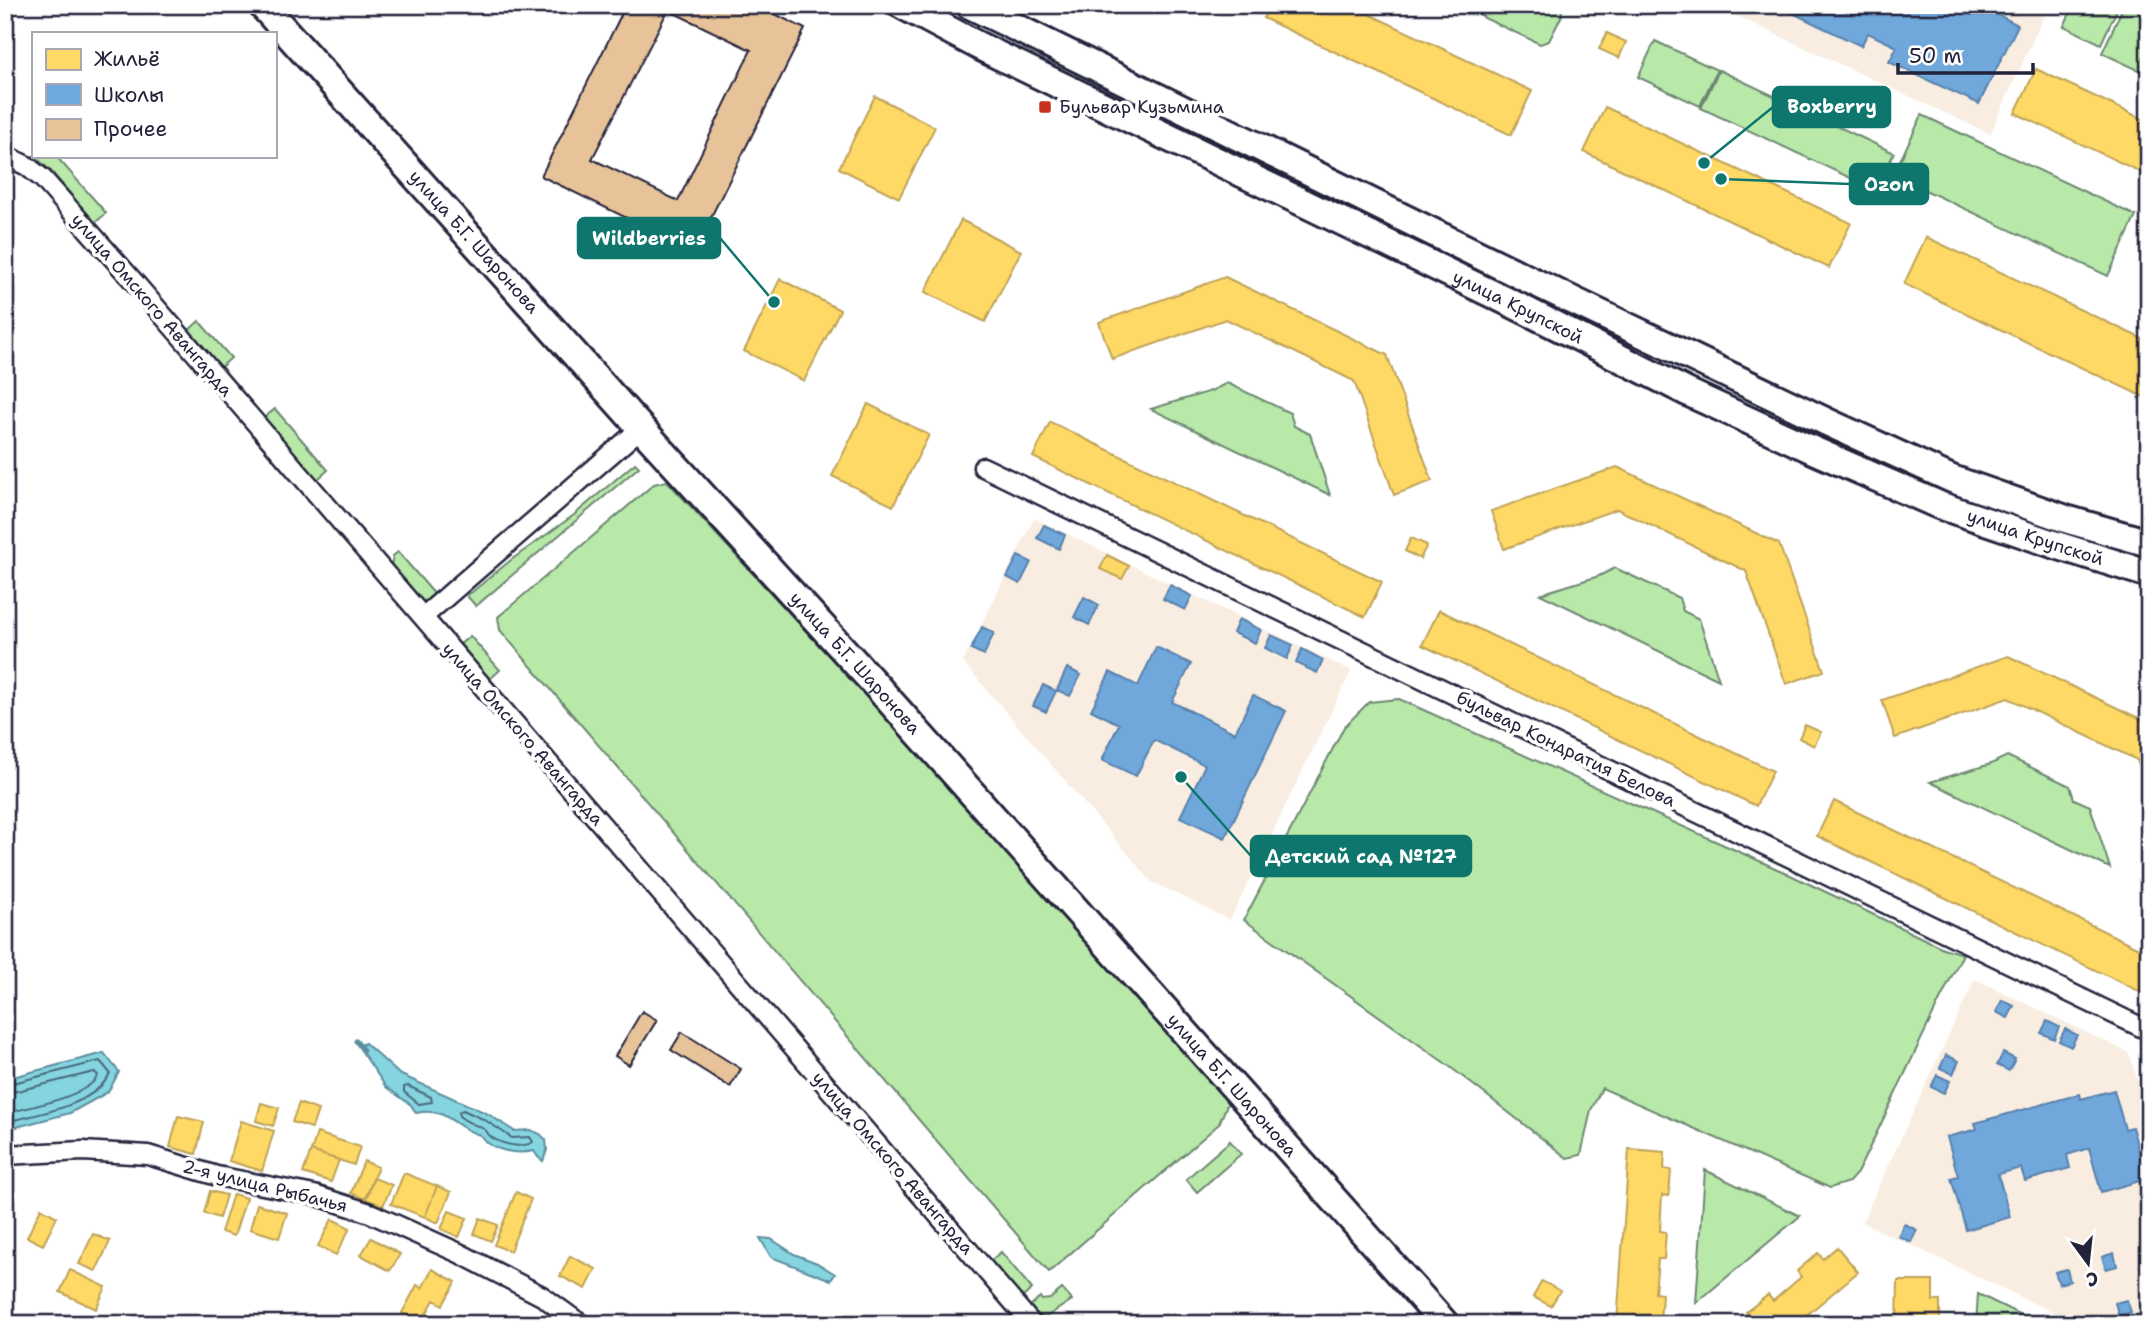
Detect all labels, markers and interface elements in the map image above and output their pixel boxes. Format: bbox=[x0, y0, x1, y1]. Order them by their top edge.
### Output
legend bbox=[32, 32, 276, 158]
scale bar bbox=[1898, 32, 2033, 76]
text: 50 m bbox=[1909, 42, 1962, 70]
text: Жильё bbox=[94, 45, 160, 73]
text: Школы bbox=[94, 81, 164, 109]
callout: Boxberry bbox=[1773, 87, 1890, 127]
text: Boxberry bbox=[1787, 94, 1877, 119]
place label: Бульвар Кузьмина bbox=[1059, 95, 1224, 119]
marker: Бульвар Кузьмина bbox=[1037, 99, 1053, 115]
text: Прочее bbox=[94, 115, 167, 143]
callout: Ozon bbox=[1850, 164, 1928, 204]
street label: улица Б.Г. Шаронова bbox=[404, 165, 545, 319]
text: Ozon bbox=[1864, 172, 1914, 197]
street label: улица Омского Авангарда bbox=[66, 208, 238, 402]
callout: Wildberries bbox=[578, 218, 720, 258]
text: Wildberries bbox=[592, 226, 706, 251]
street label: улица Крупской bbox=[1449, 265, 1587, 350]
street label: улица Крупской bbox=[1964, 503, 2107, 571]
street label: улица Б.Г. Шаронова bbox=[784, 587, 926, 740]
street label: улица Омского Авангарда bbox=[437, 637, 609, 831]
street label: бульвар Кондратия Белова bbox=[1452, 685, 1680, 813]
callout: Детский сад №127 bbox=[1251, 836, 1471, 876]
text: Детский сад №127 bbox=[1265, 844, 1457, 869]
street label: улица Б.Г. Шаронова bbox=[1162, 1008, 1303, 1162]
street label: улица Омского Авангарда bbox=[807, 1066, 979, 1260]
street label: 2-я улица Рыбачья bbox=[180, 1154, 350, 1218]
north arrow bbox=[2052, 1228, 2122, 1298]
text: С bbox=[2083, 1265, 2101, 1293]

